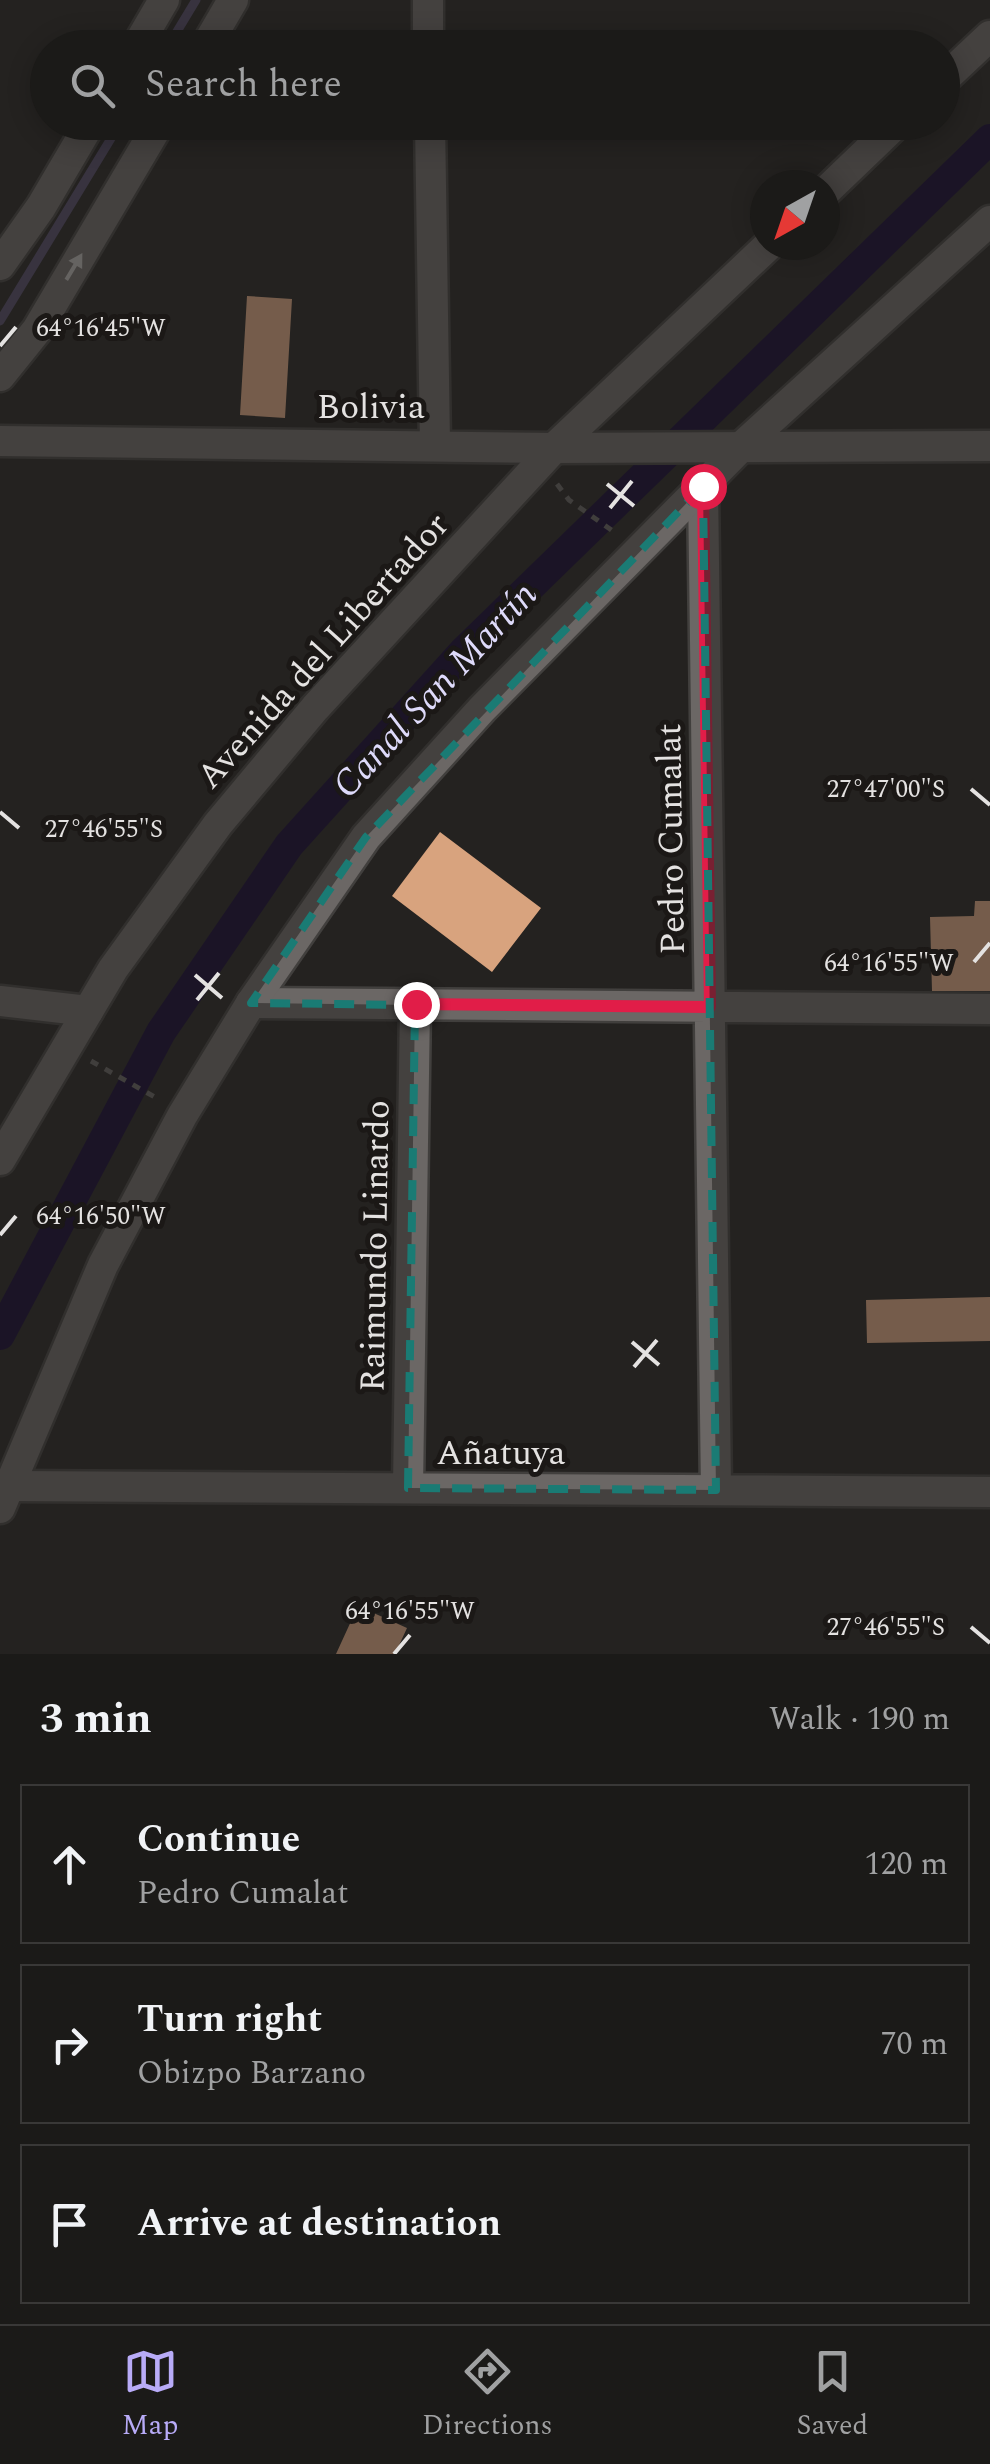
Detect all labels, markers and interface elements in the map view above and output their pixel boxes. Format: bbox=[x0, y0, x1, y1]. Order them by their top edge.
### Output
search box bbox=[30, 30, 960, 140]
text: Search here bbox=[145, 56, 342, 114]
icon: search bbox=[65, 58, 120, 113]
north arrow bbox=[750, 170, 840, 260]
one-way arrow bbox=[65, 253, 82, 281]
text: 64°16'45"W bbox=[36, 310, 166, 348]
street label: Bolivia bbox=[317, 381, 425, 434]
route start bbox=[681, 464, 727, 510]
street label: Avenida del Libertador bbox=[184, 501, 462, 801]
water label: Canal San Martín bbox=[319, 568, 552, 812]
street label: Pedro Cumalat bbox=[643, 723, 700, 955]
text: 27°47'00"S bbox=[827, 771, 945, 809]
text: 27°46'55"S bbox=[45, 811, 163, 849]
text: 64°16'55"W bbox=[824, 945, 954, 983]
route end bbox=[394, 982, 440, 1028]
street label: Raimundo Linardo bbox=[346, 1100, 405, 1392]
text: 64°16'50"W bbox=[36, 1198, 166, 1236]
street label: Añatuya bbox=[436, 1427, 566, 1480]
text: 64°16'55"W bbox=[345, 1593, 475, 1631]
text: 27°46'55"S bbox=[827, 1609, 945, 1647]
text: 3 min bbox=[40, 1688, 152, 1751]
text: Walk · 190 m bbox=[769, 1695, 950, 1744]
text: Continue bbox=[137, 1811, 300, 1869]
icon: ahead bbox=[42, 1837, 97, 1892]
text: 120 m bbox=[864, 1840, 948, 1889]
text: Pedro Cumalat bbox=[137, 1869, 349, 1918]
text: Turn right bbox=[137, 1991, 322, 2049]
icon: right bbox=[42, 2017, 97, 2072]
text: 70 m bbox=[880, 2020, 948, 2069]
text: Obizpo Barzano bbox=[137, 2049, 366, 2098]
text: Arrive at destination bbox=[137, 2195, 501, 2253]
icon: arrive bbox=[42, 2197, 97, 2252]
tab: Map bbox=[122, 2344, 178, 2447]
tab: Directions bbox=[422, 2344, 553, 2447]
tab: Saved bbox=[796, 2344, 868, 2447]

